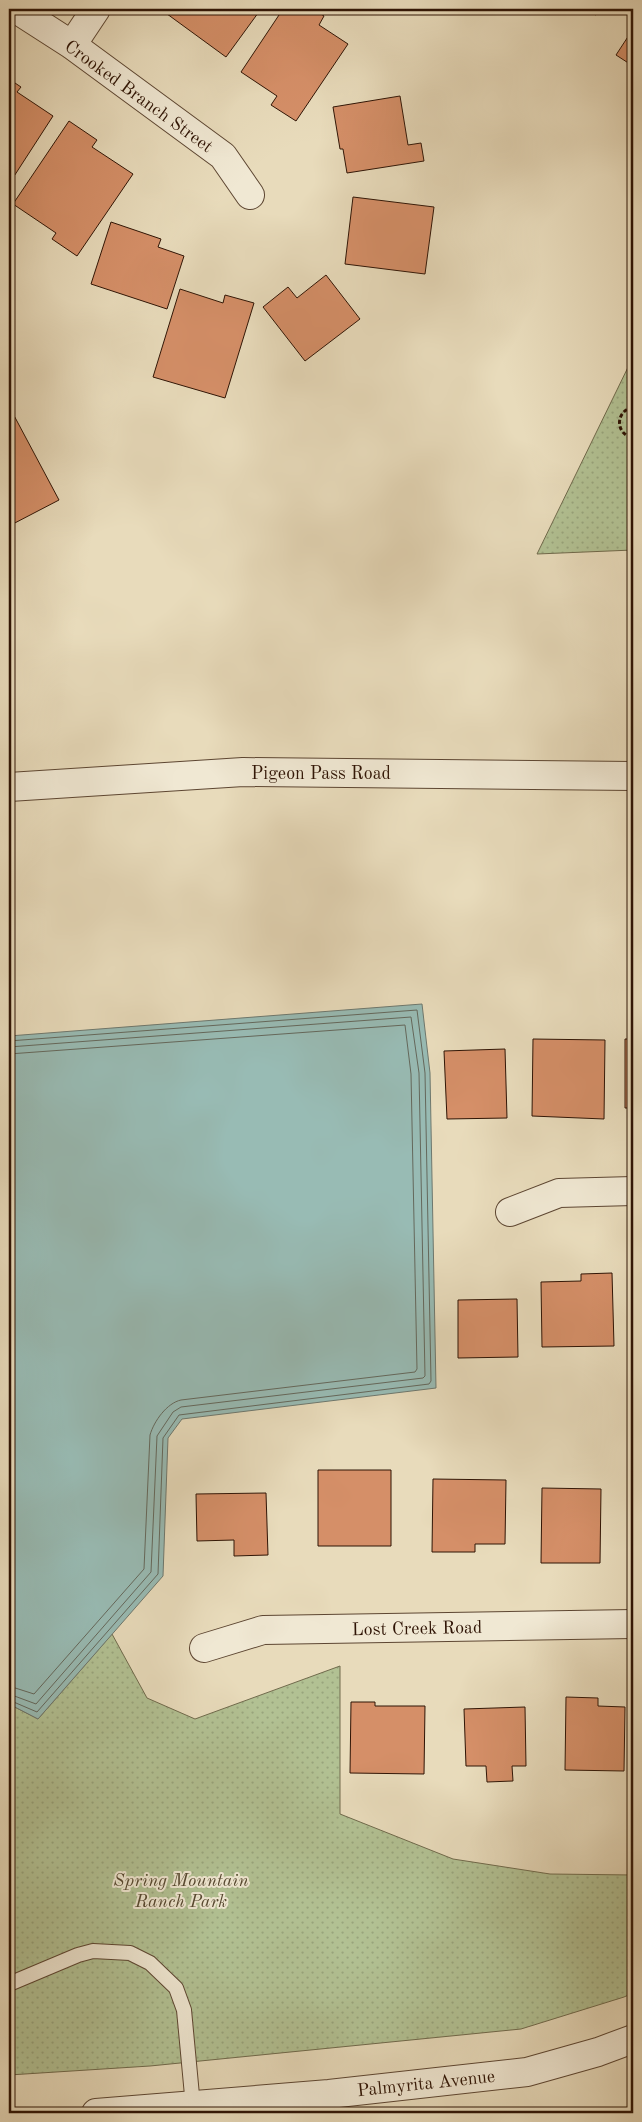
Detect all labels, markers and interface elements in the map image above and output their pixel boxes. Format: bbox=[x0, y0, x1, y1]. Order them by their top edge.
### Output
street label: Crooked Branch Street bbox=[61, 37, 216, 156]
street label: Pigeon Pass Road bbox=[251, 765, 391, 783]
street label: Lost Creek Road bbox=[352, 1619, 482, 1639]
park label: Spring Mountain Ranch Park bbox=[113, 1872, 249, 1911]
street label: Palmyrita Avenue bbox=[356, 2068, 496, 2100]

